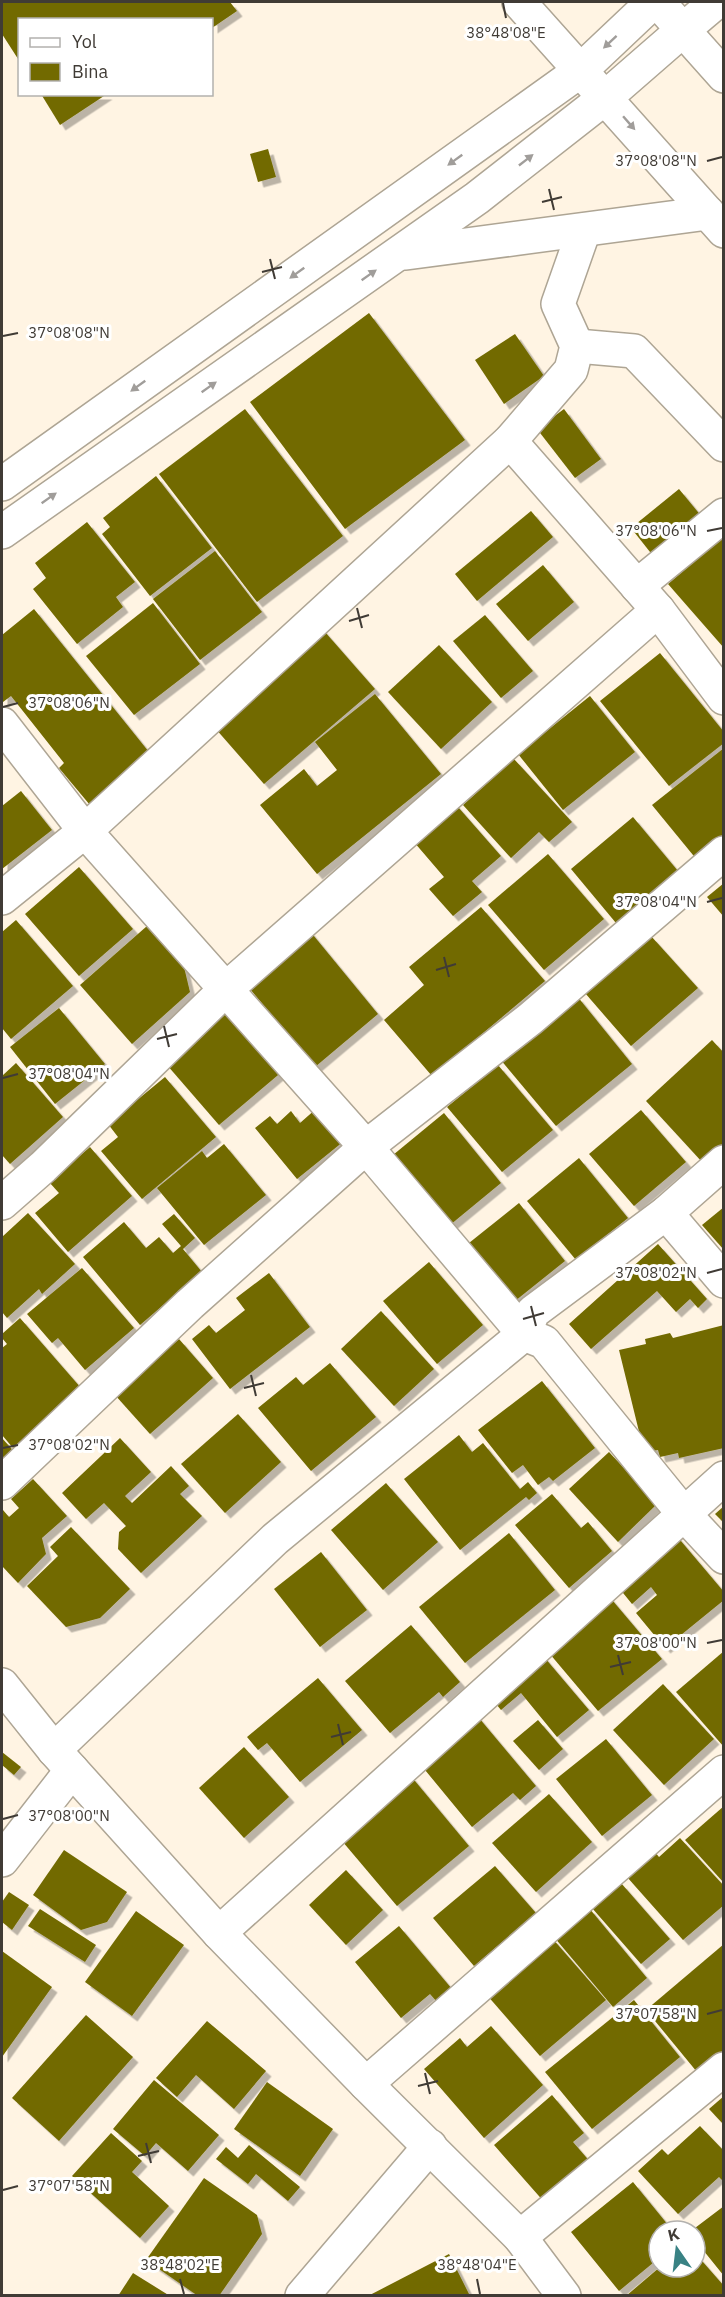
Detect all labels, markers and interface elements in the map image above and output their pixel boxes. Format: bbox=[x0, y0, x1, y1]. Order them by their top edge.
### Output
legend bbox=[18, 18, 213, 96]
text: 38°48'08"E bbox=[466, 23, 546, 42]
text: Yol bbox=[72, 30, 97, 53]
one-way arrow bbox=[604, 34, 618, 48]
text: Bina bbox=[72, 60, 108, 83]
one-way arrow bbox=[622, 115, 635, 130]
text: 37°08'08"N bbox=[615, 151, 697, 170]
one-way arrow bbox=[448, 153, 463, 165]
one-way arrow bbox=[519, 154, 534, 166]
one-way arrow bbox=[289, 267, 305, 279]
one-way arrow bbox=[361, 269, 377, 281]
text: 37°08'08"N bbox=[28, 323, 110, 342]
one-way arrow bbox=[131, 380, 147, 392]
one-way arrow bbox=[201, 381, 217, 393]
one-way arrow bbox=[41, 492, 57, 504]
text: 37°08'06"N bbox=[615, 521, 697, 540]
text: 37°08'06"N bbox=[28, 693, 110, 712]
text: 37°08'04"N bbox=[615, 892, 697, 911]
text: 37°08'04"N bbox=[28, 1064, 110, 1083]
text: 37°08'02"N bbox=[615, 1263, 697, 1282]
text: 37°08'02"N bbox=[28, 1435, 110, 1454]
text: 37°08'00"N bbox=[615, 1633, 697, 1652]
text: 37°08'00"N bbox=[28, 1806, 110, 1825]
text: 37°07'58"N bbox=[615, 2004, 697, 2023]
text: 37°07'58"N bbox=[28, 2176, 110, 2195]
north arrow bbox=[647, 2219, 707, 2279]
text: K bbox=[666, 2223, 681, 2245]
text: 38°48'02"E bbox=[140, 2255, 220, 2274]
text: 38°48'04"E bbox=[437, 2255, 517, 2274]

